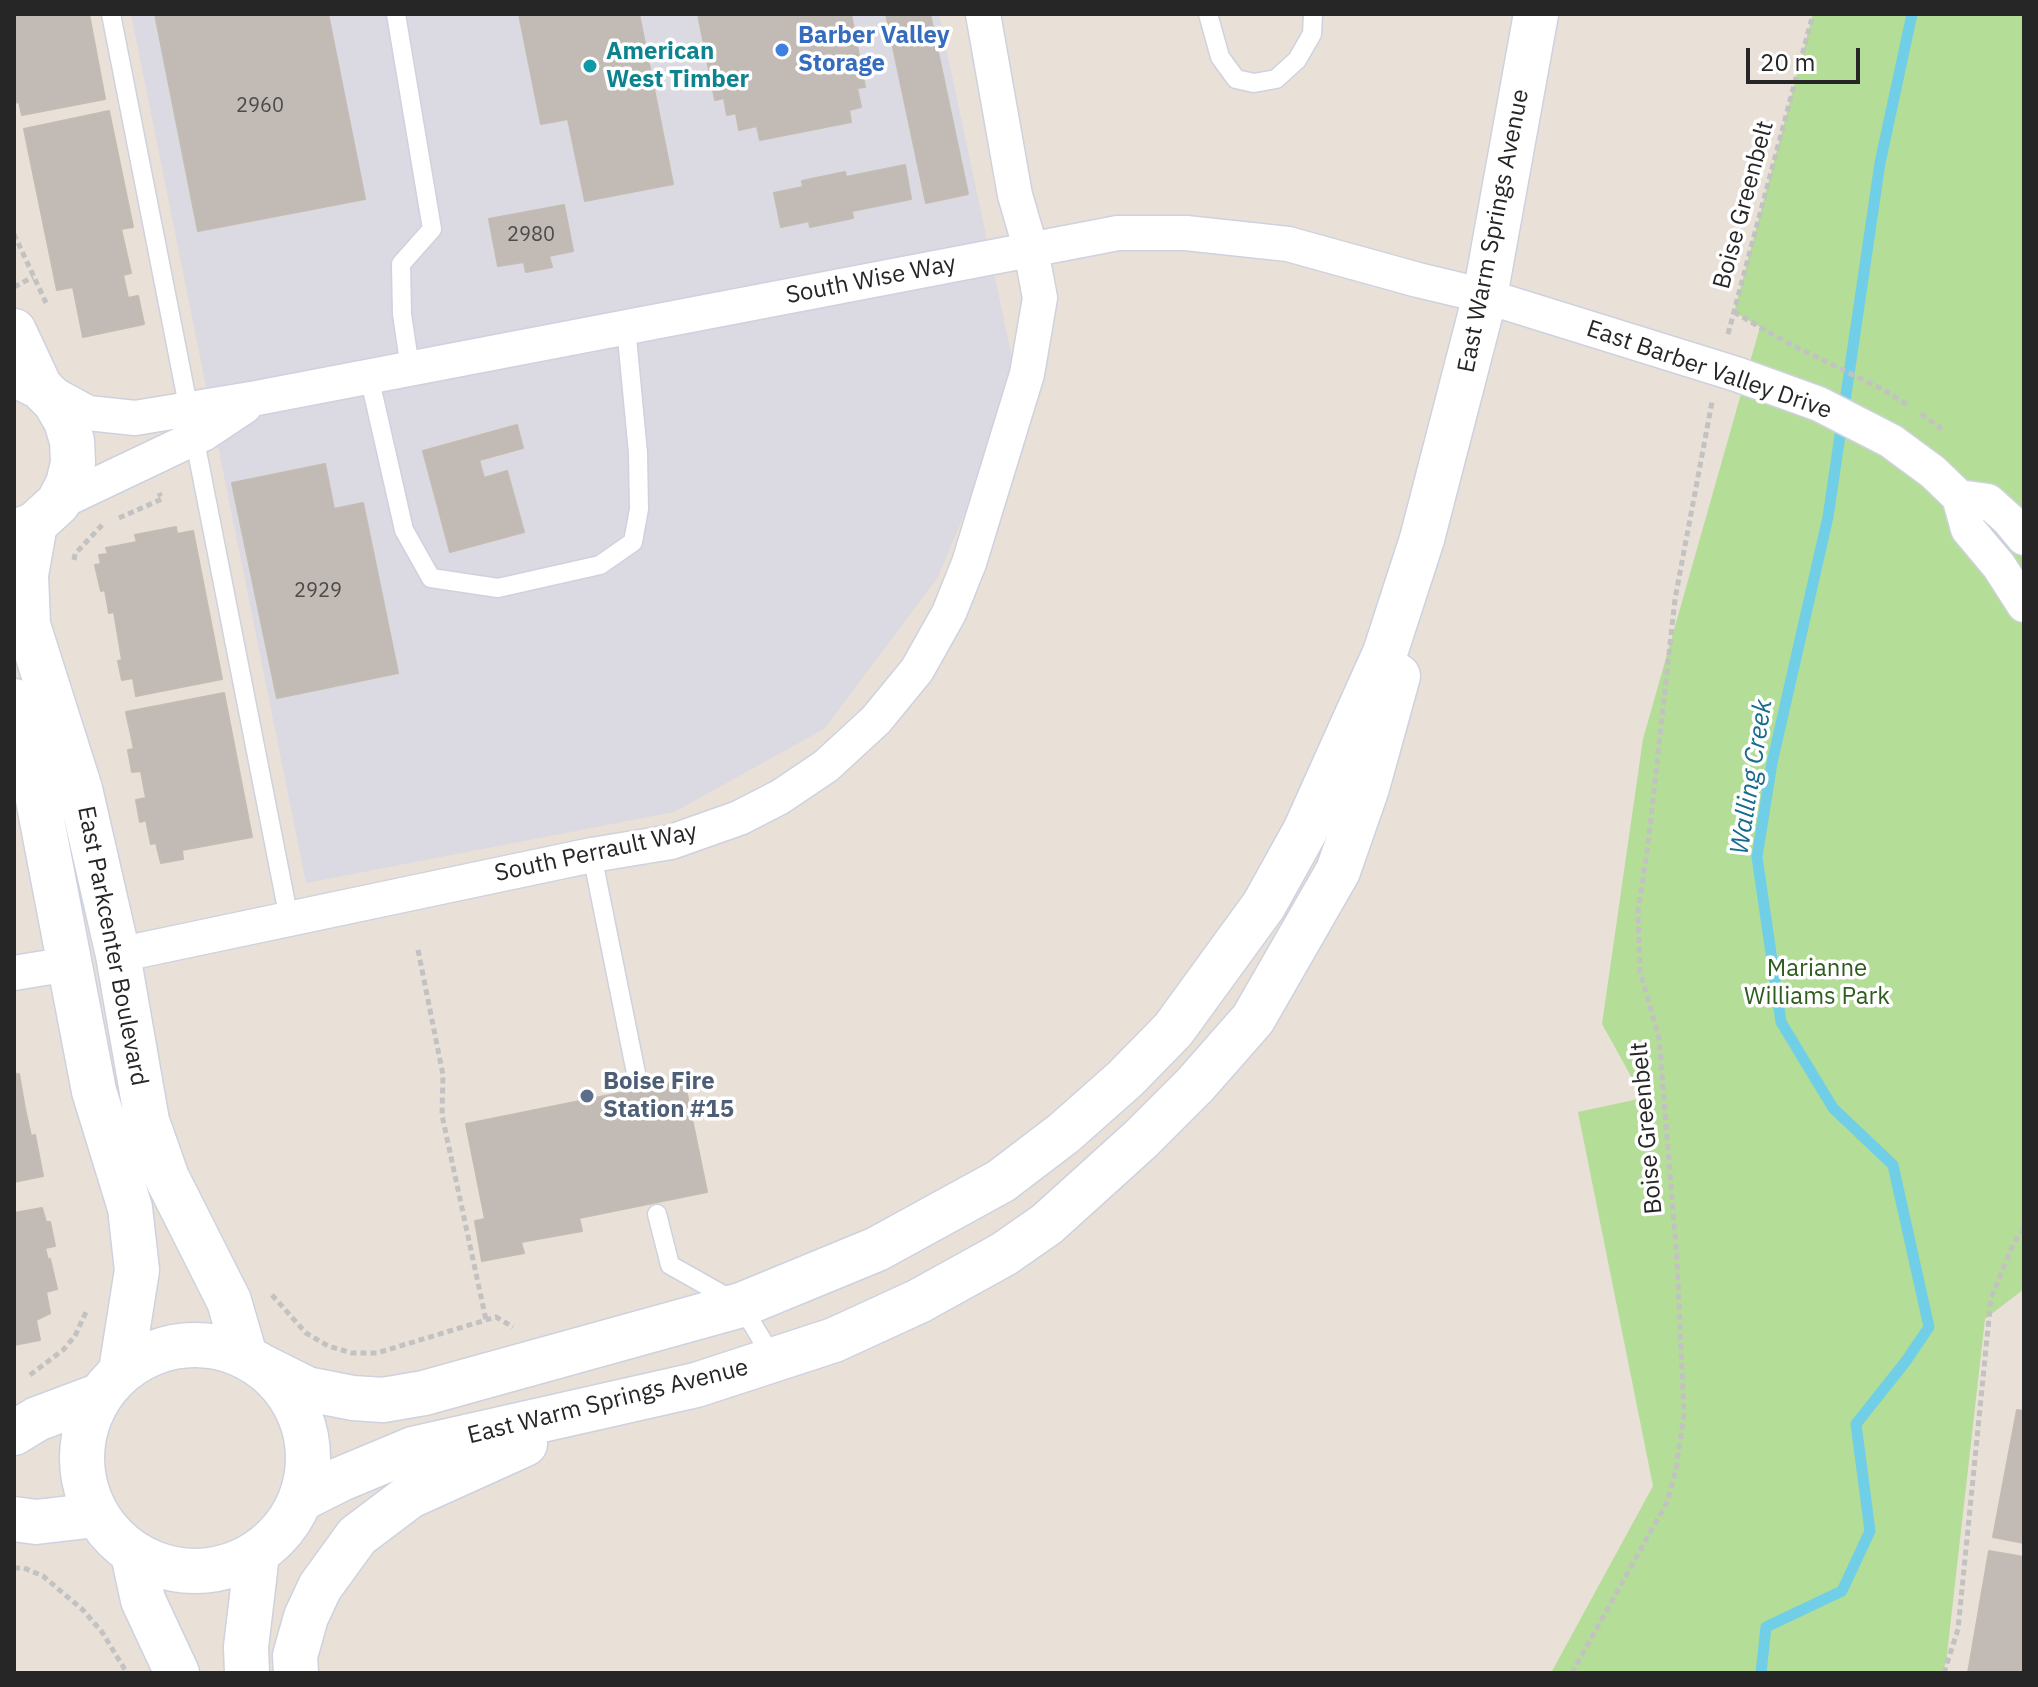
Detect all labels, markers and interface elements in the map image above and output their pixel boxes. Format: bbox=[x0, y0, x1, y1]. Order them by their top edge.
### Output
place label: Barber Valley Storage bbox=[798, 22, 950, 78]
scale bar bbox=[1750, 32, 1864, 82]
place label: American West Timber bbox=[606, 38, 749, 94]
marker: Barber Valley Storage bbox=[773, 41, 791, 59]
text: 20 m bbox=[1760, 46, 1815, 78]
marker: American West Timber bbox=[581, 57, 599, 75]
street label: East Warm Springs Avenue bbox=[1452, 87, 1536, 375]
house number: 2960 bbox=[236, 94, 284, 118]
street label: Boise Greenbelt bbox=[1708, 118, 1780, 292]
house number: 2980 bbox=[507, 223, 555, 247]
street label: South Wise Way bbox=[784, 249, 958, 311]
street label: East Barber Valley Drive bbox=[1583, 314, 1835, 426]
house number: 2929 bbox=[294, 579, 342, 603]
water label: Walling Creek bbox=[1724, 697, 1780, 857]
street label: East Parkcenter Boulevard bbox=[71, 804, 153, 1088]
street label: South Perrault Way bbox=[492, 817, 700, 889]
park label: Marianne Williams Park bbox=[1744, 955, 1890, 1011]
street label: Boise Greenbelt bbox=[1625, 1041, 1669, 1215]
place label: Boise Fire Station #15 bbox=[603, 1068, 734, 1124]
marker: Boise Fire Station #15 bbox=[578, 1087, 596, 1105]
street label: East Warm Springs Avenue bbox=[465, 1353, 751, 1451]

